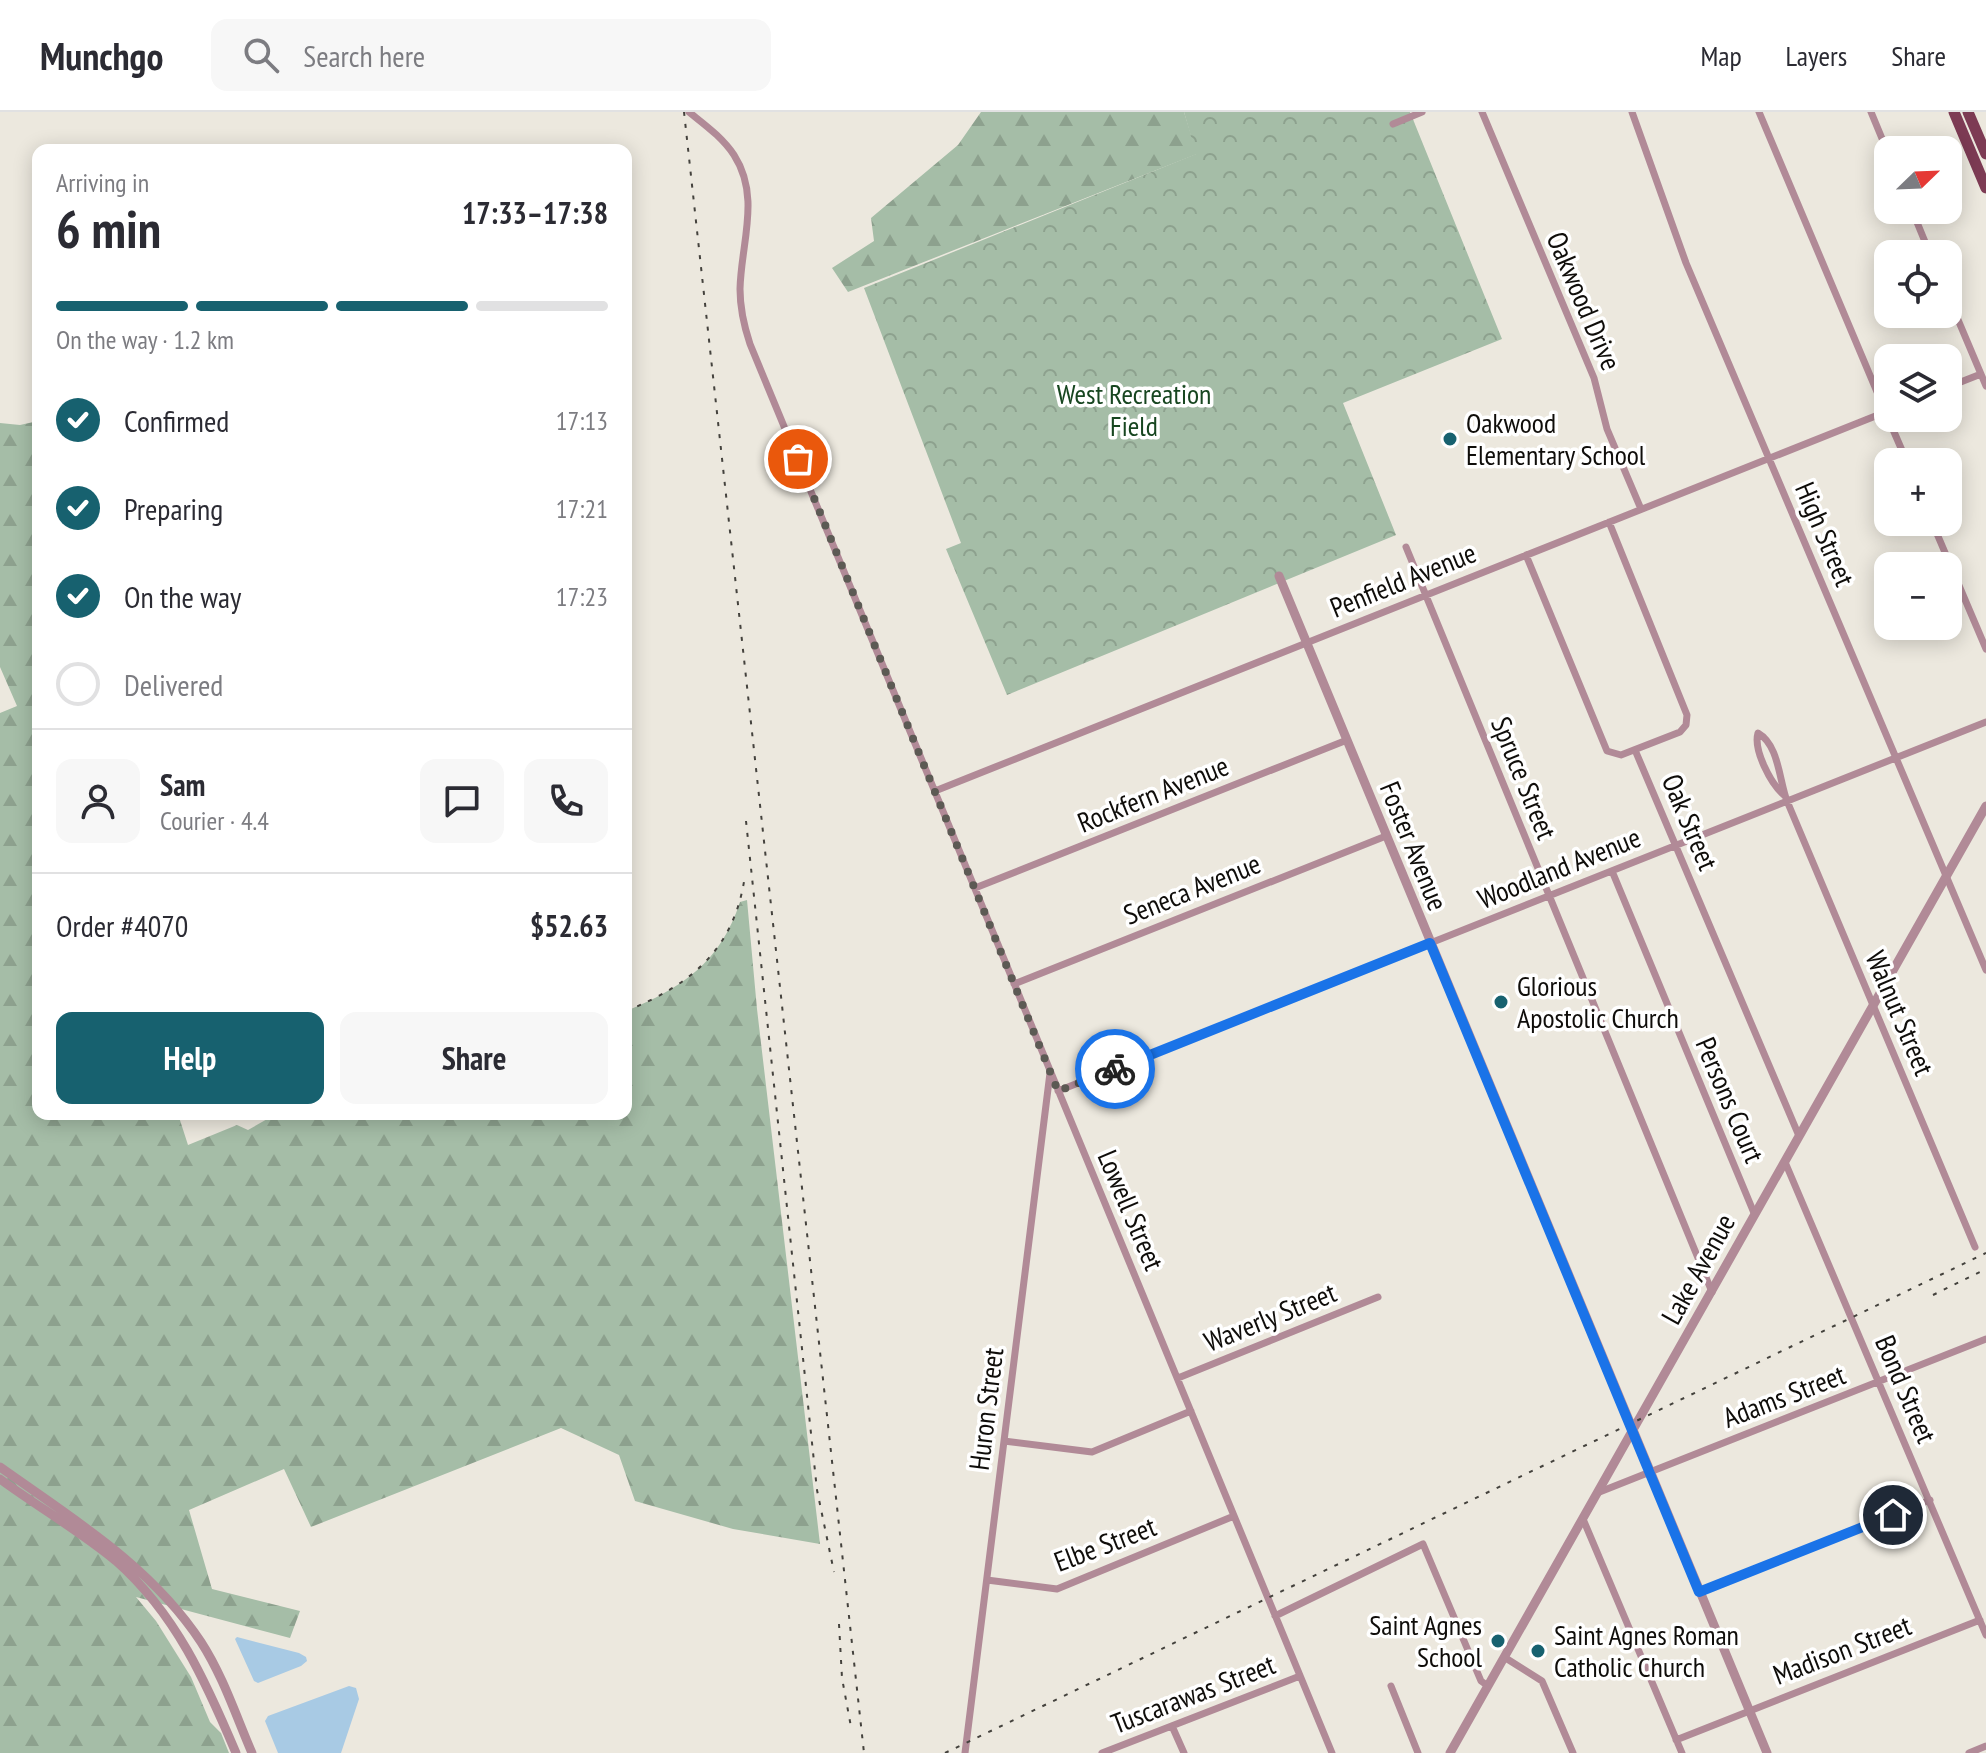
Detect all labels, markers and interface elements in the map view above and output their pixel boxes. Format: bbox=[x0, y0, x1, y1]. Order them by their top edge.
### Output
search box bbox=[211, 19, 771, 91]
text: Munchgo bbox=[40, 31, 163, 80]
icon: search bbox=[239, 33, 283, 77]
text: Search here bbox=[303, 36, 425, 75]
text: Map bbox=[1700, 37, 1742, 74]
text: Layers bbox=[1786, 37, 1847, 74]
text: Share bbox=[1891, 37, 1946, 74]
north arrow bbox=[1874, 136, 1962, 224]
map controls bbox=[1874, 136, 1962, 640]
text: Arriving in bbox=[56, 166, 149, 199]
text: 17:33–17:38 bbox=[462, 193, 608, 232]
text: 6 min bbox=[56, 195, 161, 262]
street label: Oakwood Drive bbox=[1539, 226, 1630, 376]
button: locate bbox=[1874, 240, 1962, 328]
text: On the way · 1.2 km bbox=[56, 323, 234, 356]
button: layers bbox=[1874, 344, 1962, 432]
park label: West Recreation Field bbox=[1057, 375, 1211, 444]
icon: check bbox=[56, 398, 100, 442]
text: Confirmed bbox=[124, 401, 229, 440]
text: 17:13 bbox=[556, 404, 608, 437]
place label: Oakwood Elementary School bbox=[1466, 404, 1646, 473]
pin bbox=[764, 425, 832, 493]
marker: Oakwood Elementary School bbox=[1441, 430, 1459, 448]
icon: bag bbox=[776, 437, 820, 481]
button: + bbox=[1874, 448, 1962, 536]
street label: High Street bbox=[1787, 476, 1864, 592]
icon: check bbox=[56, 486, 100, 530]
text: Preparing bbox=[124, 489, 223, 528]
text: 17:21 bbox=[556, 492, 608, 525]
street label: Penfield Avenue bbox=[1324, 534, 1481, 626]
button: − bbox=[1874, 552, 1962, 640]
icon: check bbox=[56, 574, 100, 618]
text: On the way bbox=[124, 577, 241, 616]
text: 17:23 bbox=[556, 580, 608, 613]
text: Delivered bbox=[124, 665, 223, 704]
street label: Spruce Street bbox=[1483, 711, 1566, 845]
street label: Rockfern Avenue bbox=[1072, 746, 1234, 841]
button: person bbox=[56, 759, 140, 843]
button: chat bbox=[420, 759, 504, 843]
button: phone bbox=[524, 759, 608, 843]
text: Sam bbox=[160, 765, 205, 804]
street label: Oak Street bbox=[1654, 768, 1727, 876]
street label: Foster Avenue bbox=[1372, 776, 1457, 916]
text: Courier · 4.4 bbox=[160, 804, 269, 837]
street label: Woodland Avenue bbox=[1472, 818, 1646, 917]
street label: Seneca Avenue bbox=[1118, 844, 1266, 933]
text: Order #4070 bbox=[56, 906, 188, 945]
text: $52.63 bbox=[530, 906, 608, 945]
street label: Walnut Street bbox=[1858, 945, 1943, 1081]
place label: Glorious Apostolic Church bbox=[1517, 967, 1679, 1036]
marker: Glorious Apostolic Church bbox=[1492, 993, 1510, 1011]
button: Help bbox=[56, 1012, 324, 1104]
button: Share bbox=[340, 1012, 608, 1104]
courier bbox=[1075, 1029, 1155, 1109]
street label: Persons Court bbox=[1688, 1032, 1774, 1168]
icon: bike bbox=[1093, 1047, 1137, 1091]
street label: Lowell Street bbox=[1090, 1144, 1173, 1276]
street label: Lake Avenue bbox=[1652, 1207, 1743, 1330]
street label: Waverly Street bbox=[1198, 1273, 1342, 1360]
street label: Bond Street bbox=[1867, 1329, 1946, 1449]
street label: Huron Street bbox=[960, 1345, 1011, 1472]
street label: Adams Street bbox=[1717, 1355, 1851, 1436]
pin bbox=[1859, 1481, 1927, 1549]
icon: home bbox=[1871, 1493, 1915, 1537]
street label: Elbe Street bbox=[1049, 1507, 1161, 1580]
place label: Saint Agnes School bbox=[1369, 1606, 1482, 1675]
street label: Madison Street bbox=[1768, 1606, 1916, 1693]
place label: Saint Agnes Roman Catholic Church bbox=[1554, 1616, 1739, 1685]
marker: Saint Agnes School bbox=[1489, 1632, 1507, 1650]
marker: Saint Agnes Roman Catholic Church bbox=[1529, 1642, 1547, 1660]
street label: Tuscarawas Street bbox=[1105, 1645, 1280, 1742]

